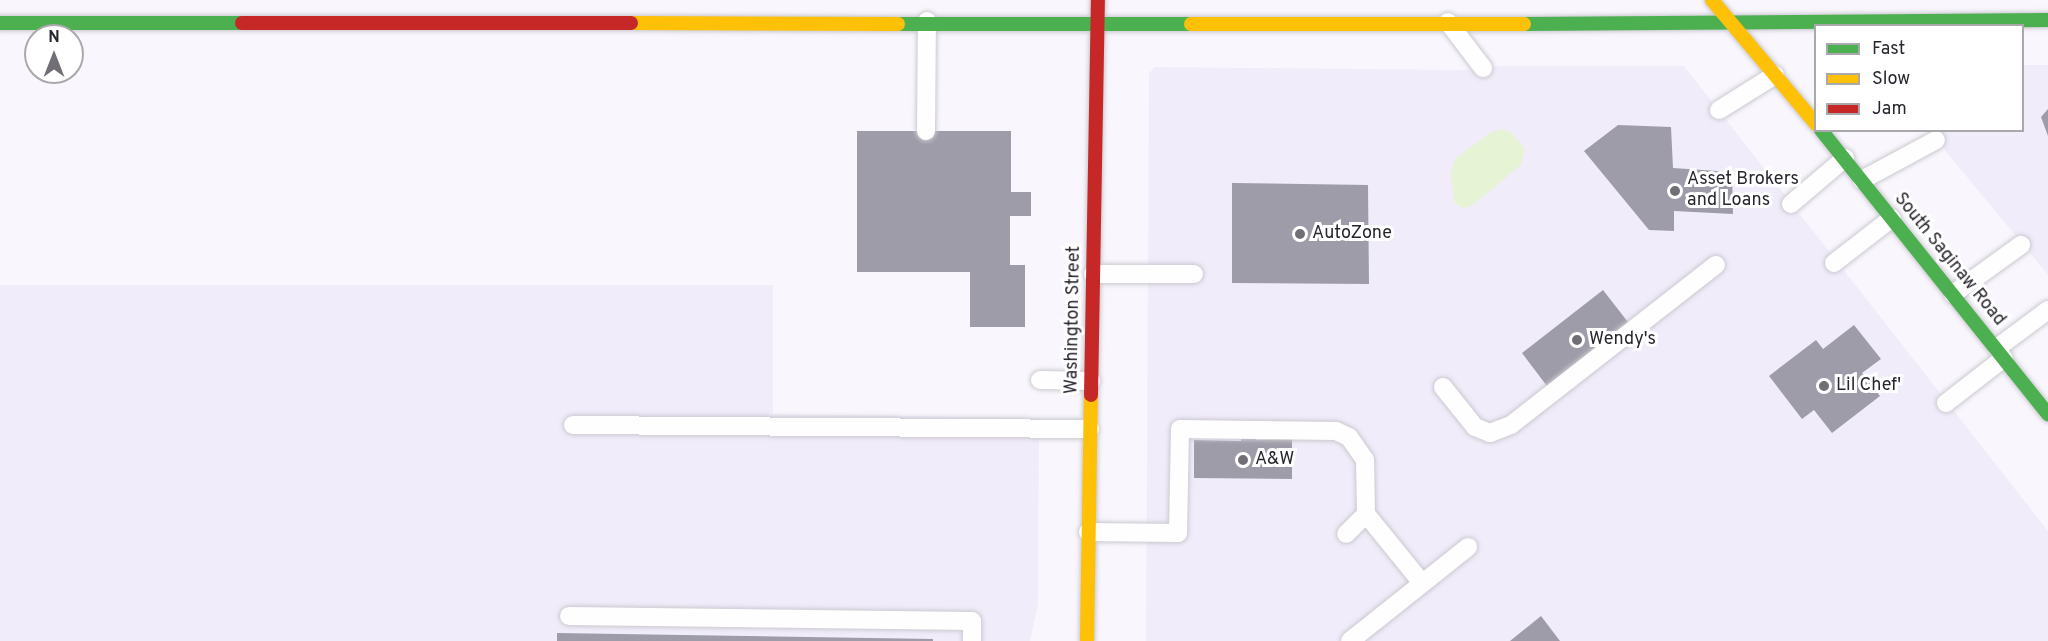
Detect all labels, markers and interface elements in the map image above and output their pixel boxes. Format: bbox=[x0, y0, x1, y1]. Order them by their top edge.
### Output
north arrow bbox=[24, 24, 84, 84]
legend bbox=[1814, 24, 2024, 132]
text: N bbox=[48, 28, 60, 48]
text: Fast bbox=[1872, 38, 1905, 61]
text: Slow bbox=[1872, 68, 1910, 91]
text: Jam bbox=[1872, 98, 1907, 121]
place label: Asset Brokers and Loans bbox=[1687, 170, 1799, 213]
marker: Asset Brokers and Loans bbox=[1668, 184, 1682, 198]
street label: South Saginaw Road bbox=[1889, 189, 2009, 331]
place label: AutoZone bbox=[1312, 223, 1392, 245]
marker: AutoZone bbox=[1293, 227, 1307, 241]
street label: Washington Street bbox=[1062, 246, 1086, 394]
place label: Wendy's bbox=[1589, 329, 1656, 351]
marker: Wendy's bbox=[1570, 333, 1584, 347]
place label: Lil Chef' bbox=[1836, 375, 1901, 397]
marker: Lil Chef' bbox=[1817, 379, 1831, 393]
place label: A&W bbox=[1255, 449, 1294, 471]
marker: A&W bbox=[1236, 453, 1250, 467]

